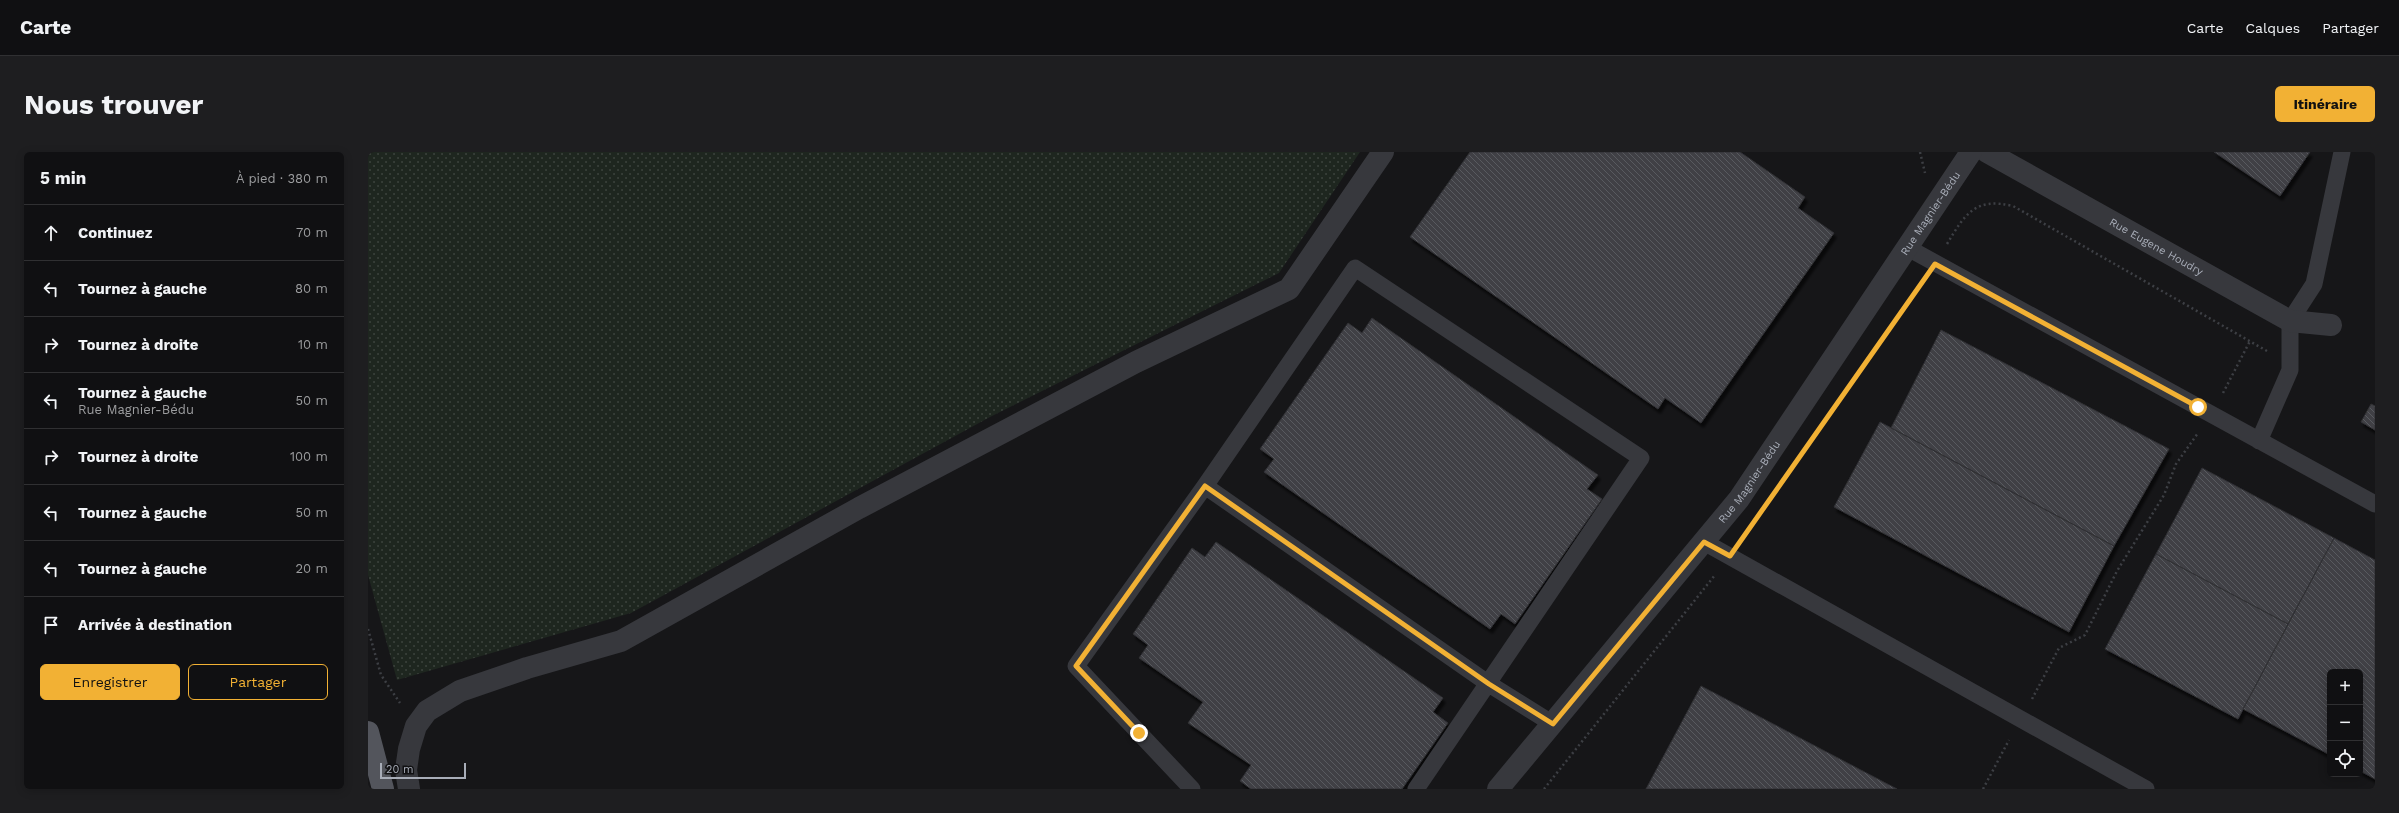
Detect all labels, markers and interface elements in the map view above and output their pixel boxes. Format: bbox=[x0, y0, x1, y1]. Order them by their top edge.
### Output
text: Carte bbox=[20, 16, 71, 39]
text: Carte bbox=[2187, 20, 2224, 36]
text: Calques bbox=[2246, 20, 2300, 36]
text: Partager bbox=[2322, 20, 2379, 36]
button: Itinéraire bbox=[2275, 86, 2375, 122]
text: Nous trouver bbox=[24, 88, 203, 121]
text: 5 min bbox=[40, 168, 86, 188]
street label: Rue Magnier-Bédu bbox=[1898, 169, 1963, 258]
text: À pied · 380 m bbox=[236, 171, 328, 186]
street label: Rue Eugene Houdry bbox=[2107, 216, 2206, 278]
icon: ahead bbox=[40, 222, 62, 244]
text: Continuez bbox=[78, 224, 152, 242]
text: 70 m bbox=[296, 225, 328, 240]
icon: left bbox=[40, 278, 62, 300]
text: Tournez à gauche bbox=[78, 280, 207, 298]
text: 80 m bbox=[295, 281, 328, 296]
icon: right bbox=[40, 334, 62, 356]
text: Tournez à droite bbox=[78, 336, 198, 354]
text: 10 m bbox=[298, 337, 328, 352]
text: Tournez à gauche bbox=[78, 384, 207, 402]
icon: left bbox=[40, 390, 62, 412]
text: 50 m bbox=[296, 393, 328, 408]
route start bbox=[2189, 398, 2207, 416]
text: Rue Magnier-Bédu bbox=[78, 402, 194, 417]
street label: Rue Magnier-Bédu bbox=[1716, 438, 1783, 526]
icon: right bbox=[40, 446, 62, 468]
text: Tournez à droite bbox=[78, 448, 198, 466]
text: 100 m bbox=[290, 449, 328, 464]
icon: left bbox=[40, 502, 62, 524]
text: Tournez à gauche bbox=[78, 504, 207, 522]
text: 50 m bbox=[296, 505, 328, 520]
icon: left bbox=[40, 558, 62, 580]
text: Tournez à gauche bbox=[78, 560, 207, 578]
text: 20 m bbox=[296, 561, 328, 576]
icon: arrive bbox=[40, 614, 62, 636]
text: Arrivée à destination bbox=[78, 616, 232, 634]
button: Enregistrer bbox=[40, 664, 180, 700]
button: Partager bbox=[188, 664, 328, 700]
map controls bbox=[2327, 669, 2363, 777]
button: + bbox=[2327, 669, 2363, 705]
button: − bbox=[2327, 705, 2363, 741]
route end bbox=[1130, 724, 1148, 742]
button: locate bbox=[2327, 741, 2363, 777]
scale bar bbox=[380, 761, 466, 780]
text: 20 m bbox=[386, 763, 414, 776]

